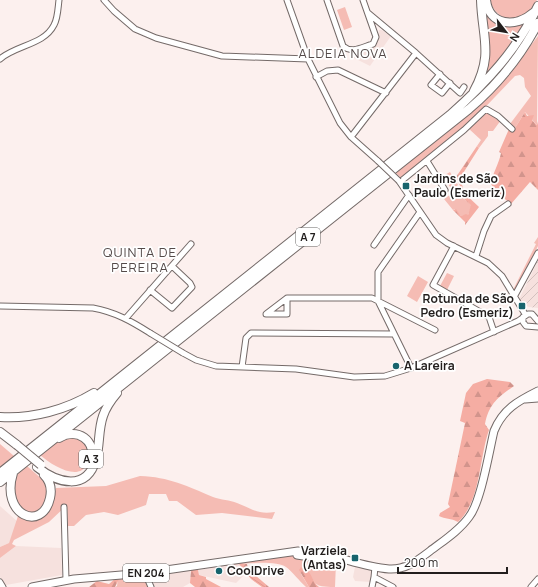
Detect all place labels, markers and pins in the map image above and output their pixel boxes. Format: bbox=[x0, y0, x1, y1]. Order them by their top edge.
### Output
place label: Jardins de São Paulo (Esmeriz) bbox=[414, 170, 506, 201]
marker: Jardins de São Paulo (Esmeriz) bbox=[401, 181, 411, 191]
place label: Rotunda de São Pedro (Esmeriz) bbox=[420, 290, 514, 321]
marker: Rotunda de São Pedro (Esmeriz) bbox=[517, 301, 527, 311]
place label: A Lareira bbox=[404, 357, 455, 374]
marker: A Lareira bbox=[391, 361, 401, 371]
place label: Varziela (Antas) bbox=[301, 542, 347, 573]
marker: Varziela (Antas) bbox=[350, 553, 360, 563]
place label: CoolDrive bbox=[227, 562, 284, 579]
marker: CoolDrive bbox=[214, 566, 224, 576]

